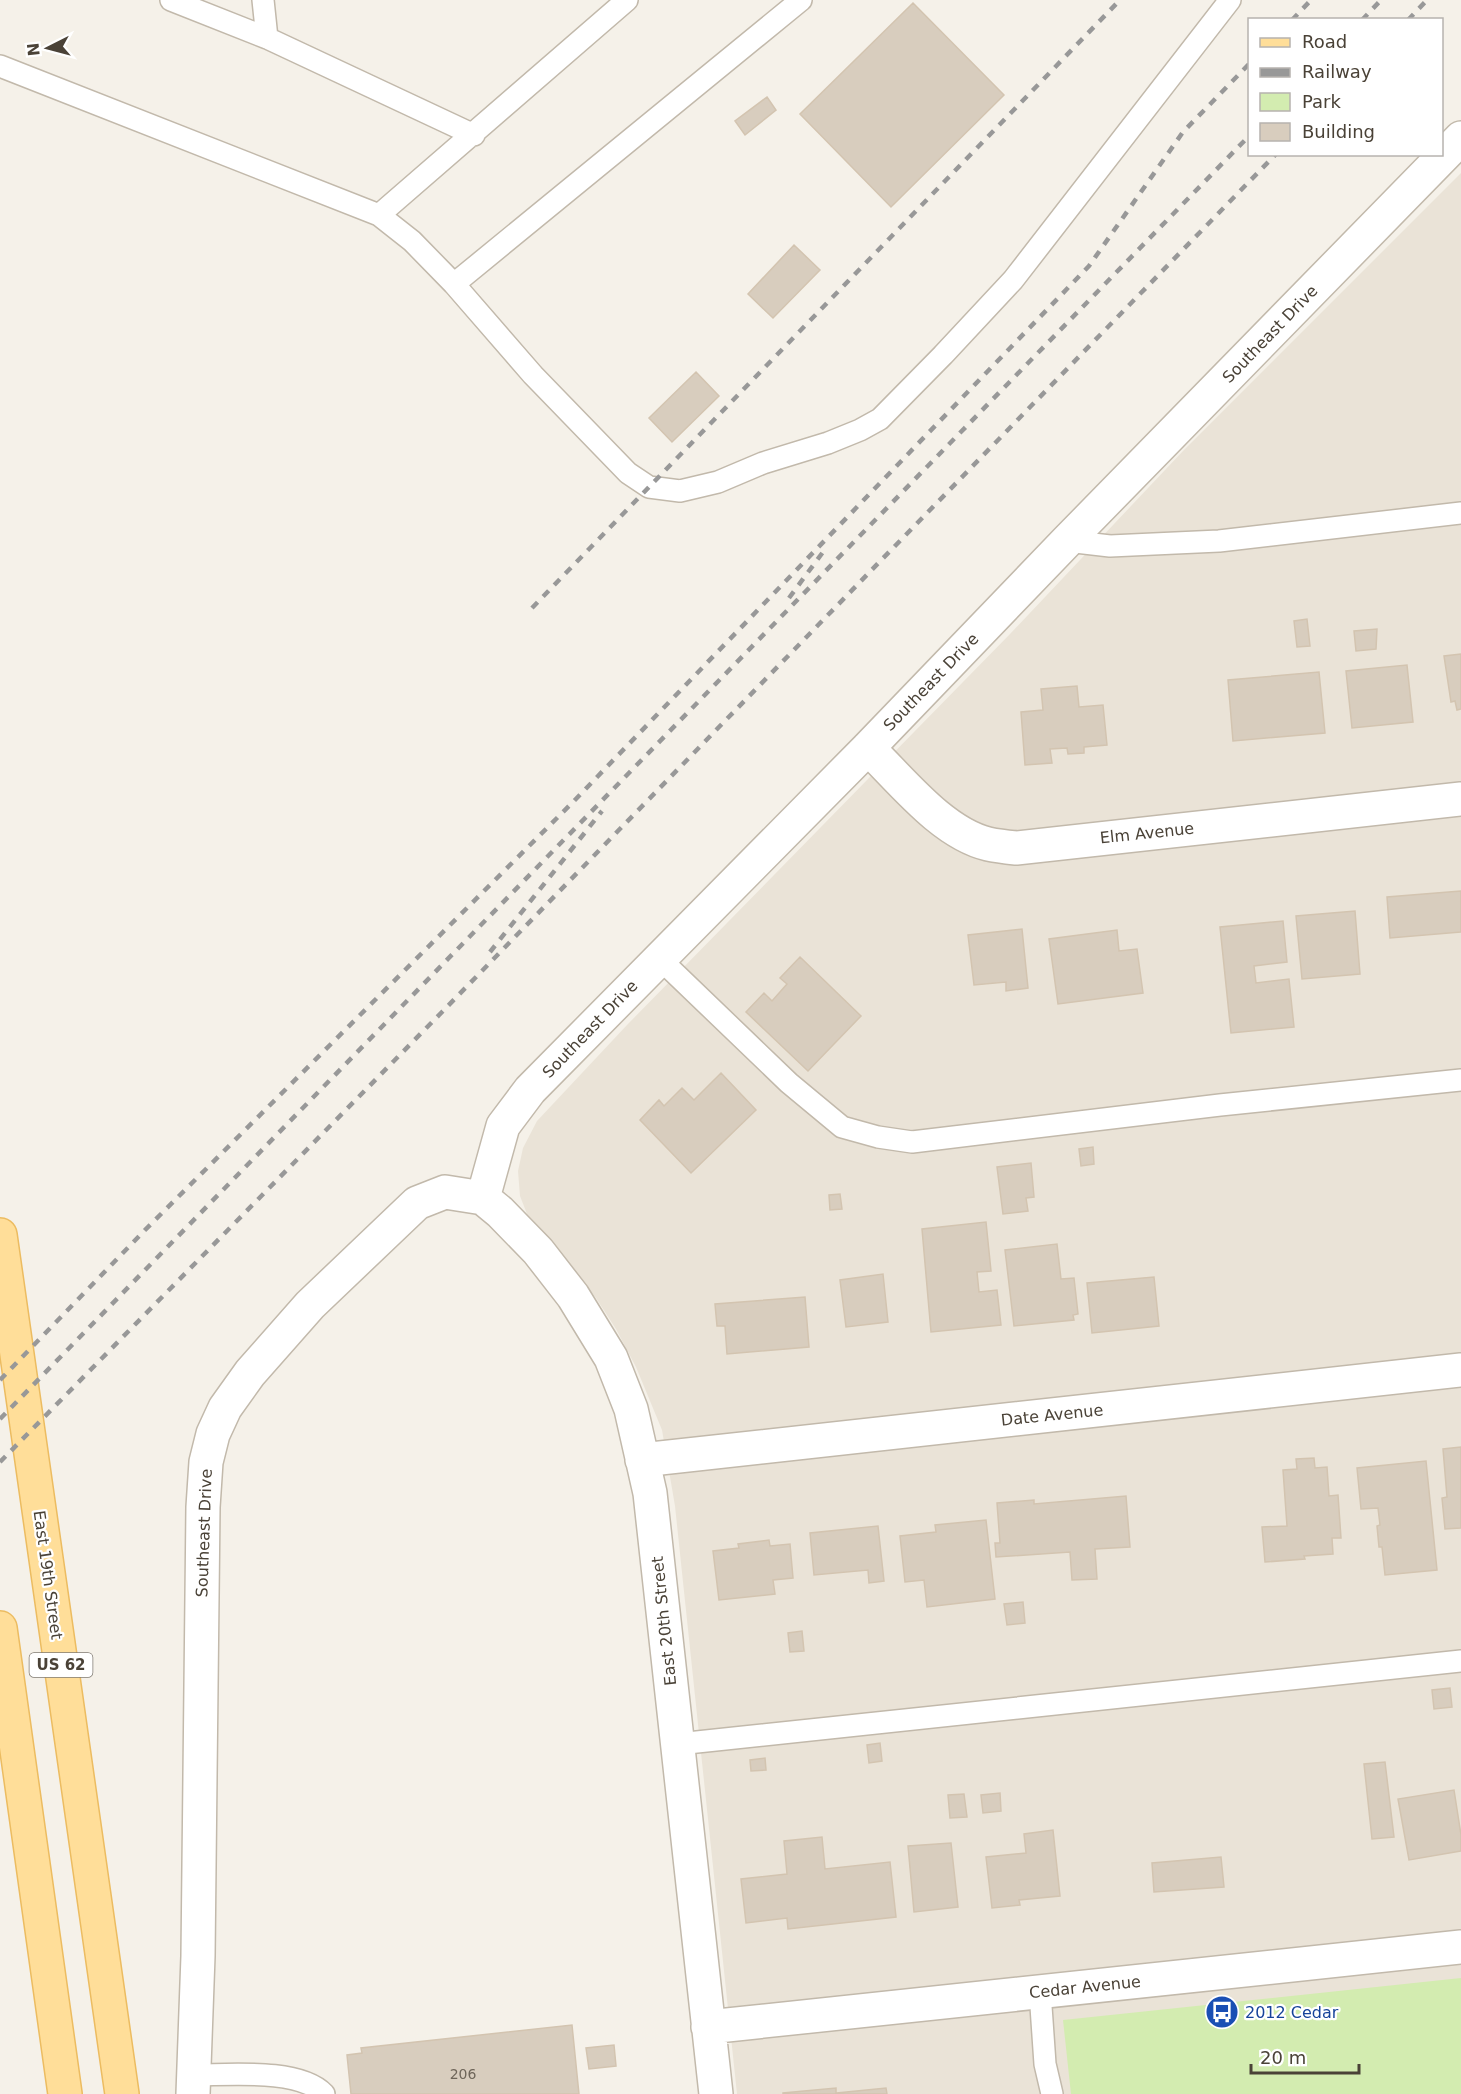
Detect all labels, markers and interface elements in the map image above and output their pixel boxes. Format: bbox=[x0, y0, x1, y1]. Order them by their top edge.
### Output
north arrow bbox=[18, 18, 78, 78]
legend bbox=[1248, 18, 1443, 156]
text: Road bbox=[1302, 31, 1347, 52]
text: N bbox=[23, 42, 44, 57]
text: Railway bbox=[1302, 61, 1372, 82]
text: Park bbox=[1302, 91, 1341, 112]
text: Building bbox=[1302, 121, 1375, 142]
street label: Southeast Drive bbox=[1219, 281, 1321, 387]
street label: Southeast Drive bbox=[880, 629, 982, 735]
street label: Elm Avenue bbox=[1099, 819, 1195, 847]
street label: Southeast Drive bbox=[539, 976, 641, 1082]
street label: Date Avenue bbox=[1000, 1400, 1104, 1430]
street label: Southeast Drive bbox=[192, 1468, 216, 1598]
street label: East 19th Street bbox=[30, 1509, 66, 1641]
street label: East 20th Street bbox=[648, 1555, 680, 1687]
road number: US 62 bbox=[29, 1653, 92, 1677]
street label: Cedar Avenue bbox=[1028, 1972, 1142, 2002]
bus stop icon: 2012 Cedar bbox=[1204, 1994, 1240, 2030]
place label: 2012 Cedar bbox=[1245, 2003, 1339, 2022]
scale bar bbox=[1251, 2037, 1359, 2075]
text: 20 m bbox=[1260, 2047, 1306, 2068]
house number: 206 bbox=[450, 2066, 476, 2082]

